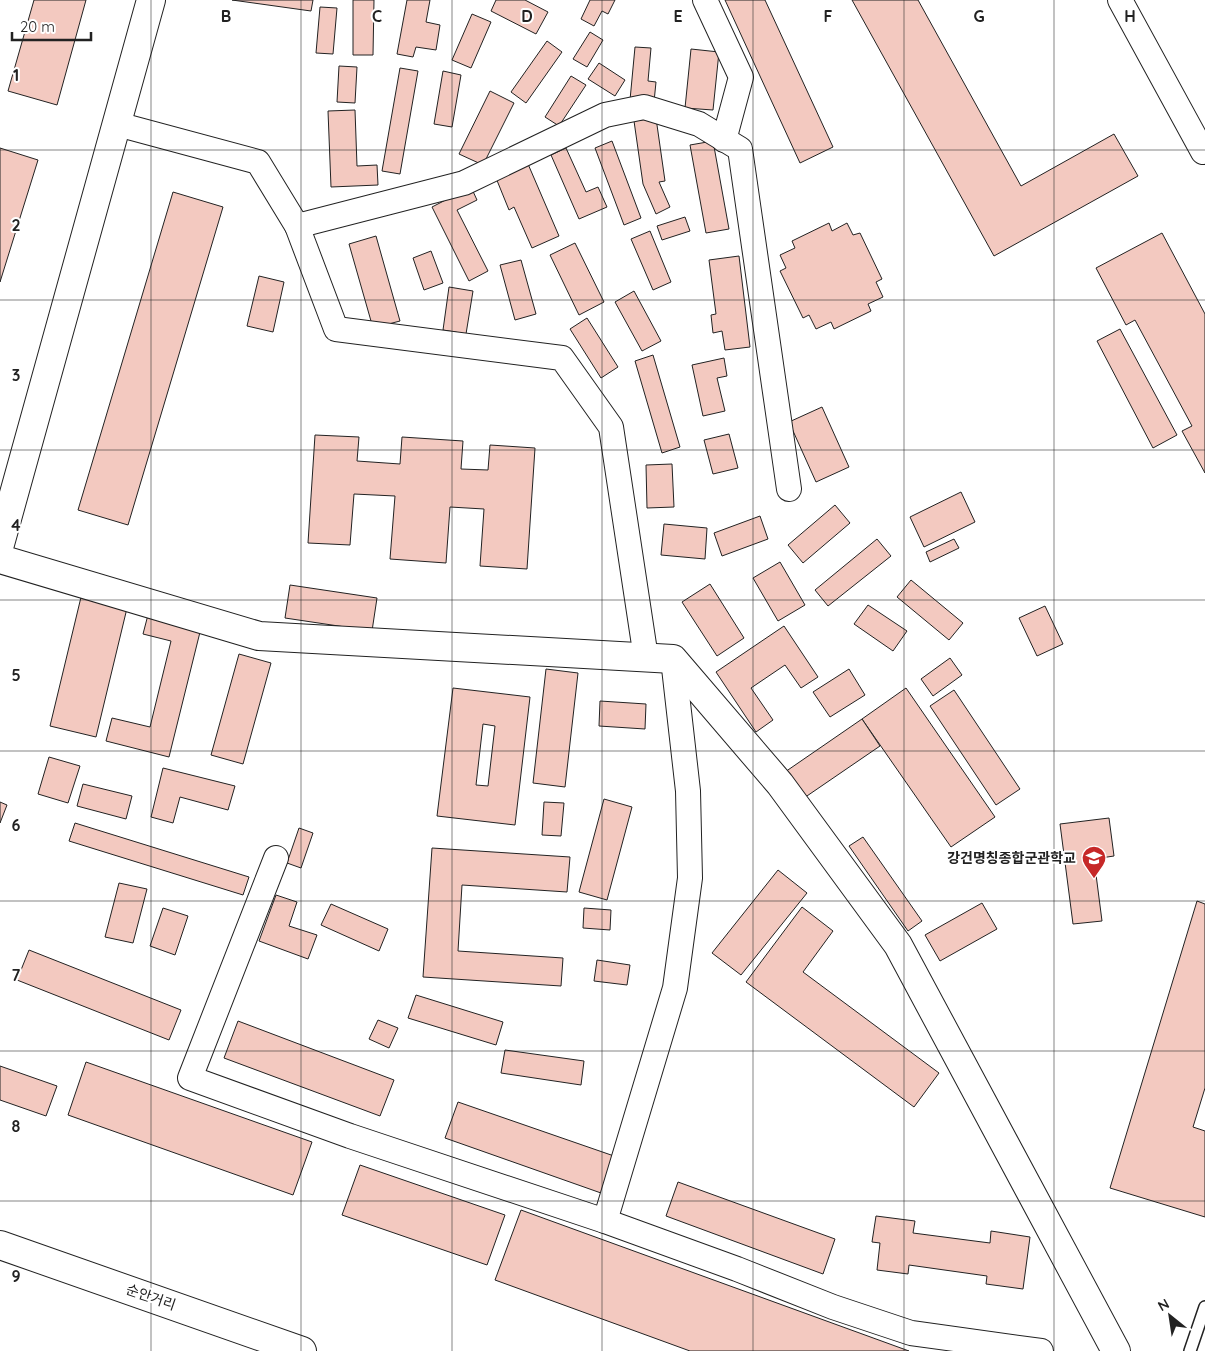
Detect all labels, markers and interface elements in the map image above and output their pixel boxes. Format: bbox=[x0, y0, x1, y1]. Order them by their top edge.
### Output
text: B bbox=[221, 6, 231, 26]
text: C bbox=[372, 6, 382, 26]
text: D bbox=[521, 6, 533, 26]
text: E bbox=[673, 6, 683, 26]
text: F bbox=[824, 6, 833, 26]
text: G bbox=[973, 6, 985, 26]
text: H bbox=[1124, 6, 1136, 26]
scale bar bbox=[12, 10, 91, 42]
text: 20 m bbox=[20, 17, 55, 36]
text: 1 bbox=[13, 65, 19, 85]
text: 2 bbox=[11, 215, 21, 235]
text: 3 bbox=[12, 365, 20, 385]
text: 4 bbox=[11, 515, 21, 535]
text: 5 bbox=[11, 665, 21, 685]
text: 6 bbox=[12, 815, 21, 835]
school or university icon: 강건명칭종합군관학교 bbox=[1081, 845, 1107, 879]
place label: 강건명칭종합군관학교 bbox=[947, 849, 1076, 867]
text: 7 bbox=[12, 965, 21, 985]
text: 8 bbox=[12, 1116, 21, 1136]
text: 9 bbox=[11, 1266, 21, 1286]
street label: 순안거리 bbox=[124, 1280, 178, 1314]
north arrow bbox=[1145, 1291, 1195, 1341]
text: N bbox=[1155, 1294, 1172, 1315]

